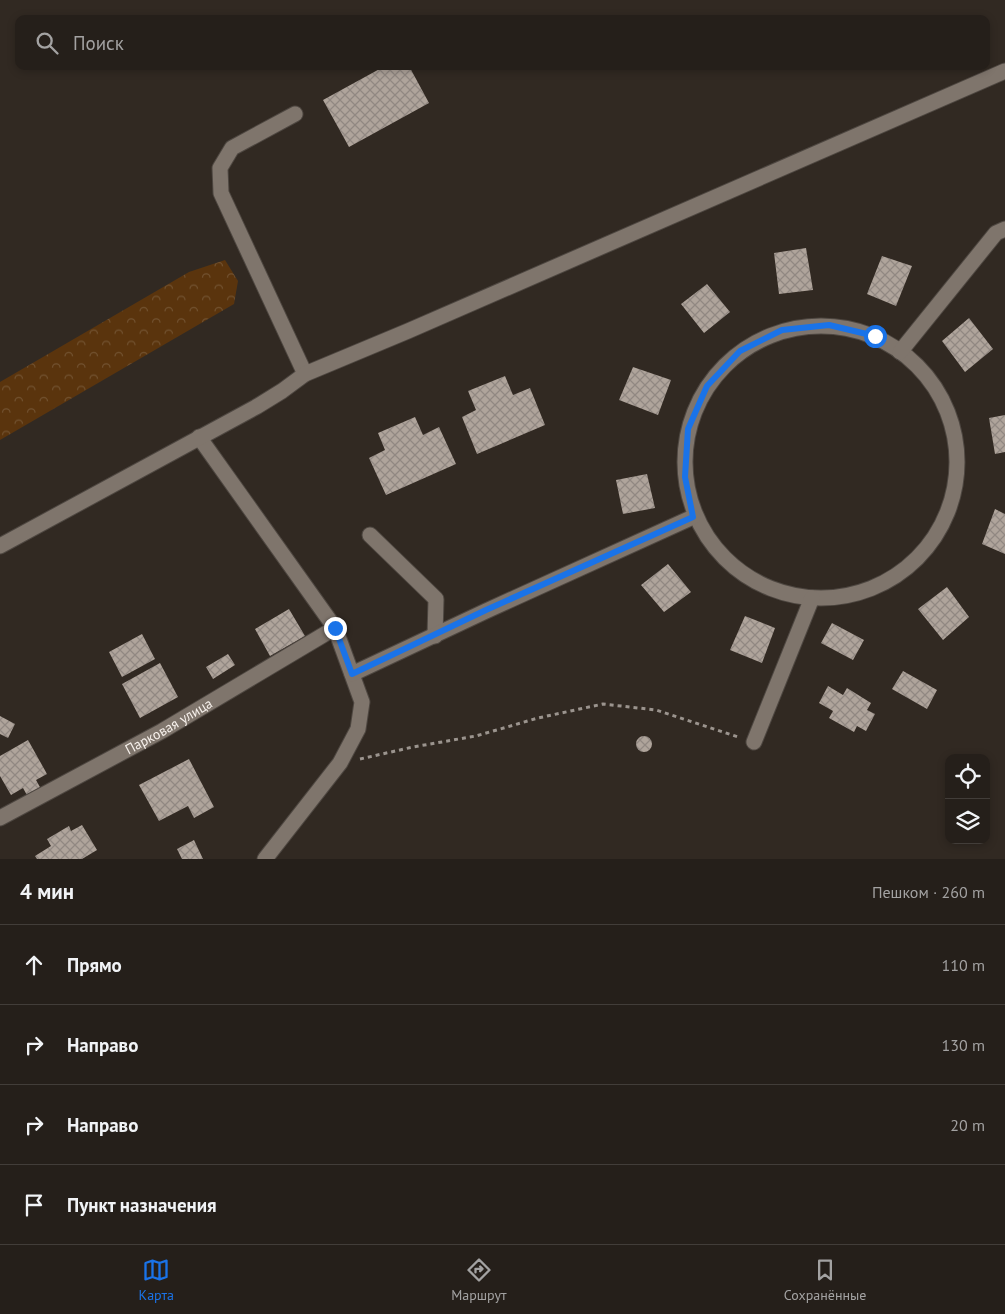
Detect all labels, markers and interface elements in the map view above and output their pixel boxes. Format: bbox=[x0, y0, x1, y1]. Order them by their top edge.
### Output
search box bbox=[15, 15, 990, 70]
icon: search bbox=[33, 29, 61, 57]
text: Поиск bbox=[73, 31, 124, 55]
route start bbox=[864, 325, 887, 348]
route end bbox=[324, 617, 347, 640]
street label: Парковая улица bbox=[122, 694, 216, 758]
map controls bbox=[945, 754, 990, 844]
button: locate bbox=[945, 754, 990, 799]
button: layers bbox=[945, 799, 990, 844]
text: 4 мин bbox=[20, 878, 74, 905]
text: Пешком · 260 m bbox=[872, 882, 985, 902]
icon: ahead bbox=[20, 951, 48, 979]
text: Прямо bbox=[67, 953, 122, 977]
text: 110 m bbox=[942, 955, 985, 975]
icon: right bbox=[20, 1031, 48, 1059]
text: Направо bbox=[67, 1033, 138, 1057]
text: 130 m bbox=[942, 1035, 985, 1055]
icon: right bbox=[20, 1111, 48, 1139]
text: Направо bbox=[67, 1113, 138, 1137]
text: 20 m bbox=[950, 1115, 985, 1135]
icon: arrive bbox=[20, 1191, 48, 1219]
text: Пункт назначения bbox=[67, 1193, 217, 1217]
tab: Карта bbox=[139, 1256, 174, 1304]
tab: Маршрут bbox=[451, 1256, 507, 1304]
tab: Сохранённые bbox=[784, 1256, 866, 1304]

